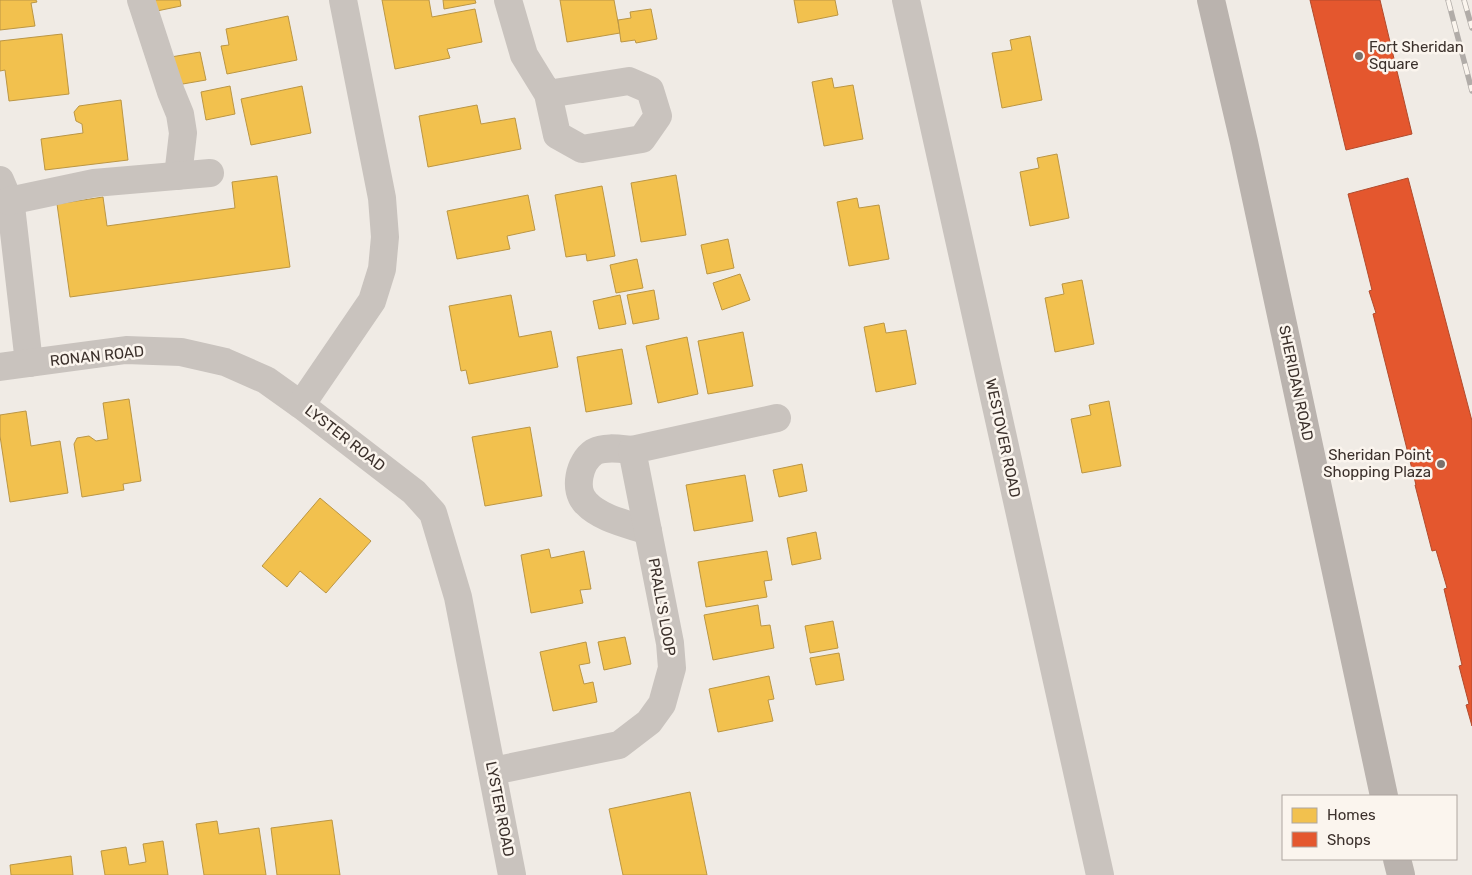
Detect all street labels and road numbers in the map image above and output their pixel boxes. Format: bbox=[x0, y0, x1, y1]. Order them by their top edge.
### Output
street label: SHERIDAN ROAD bbox=[1275, 324, 1317, 442]
street label: RONAN ROAD bbox=[49, 342, 145, 370]
street label: WESTOVER ROAD bbox=[982, 377, 1024, 499]
street label: LYSTER ROAD bbox=[301, 401, 389, 475]
street label: PRALL'S LOOP bbox=[645, 557, 680, 658]
street label: LYSTER ROAD bbox=[482, 760, 518, 858]

